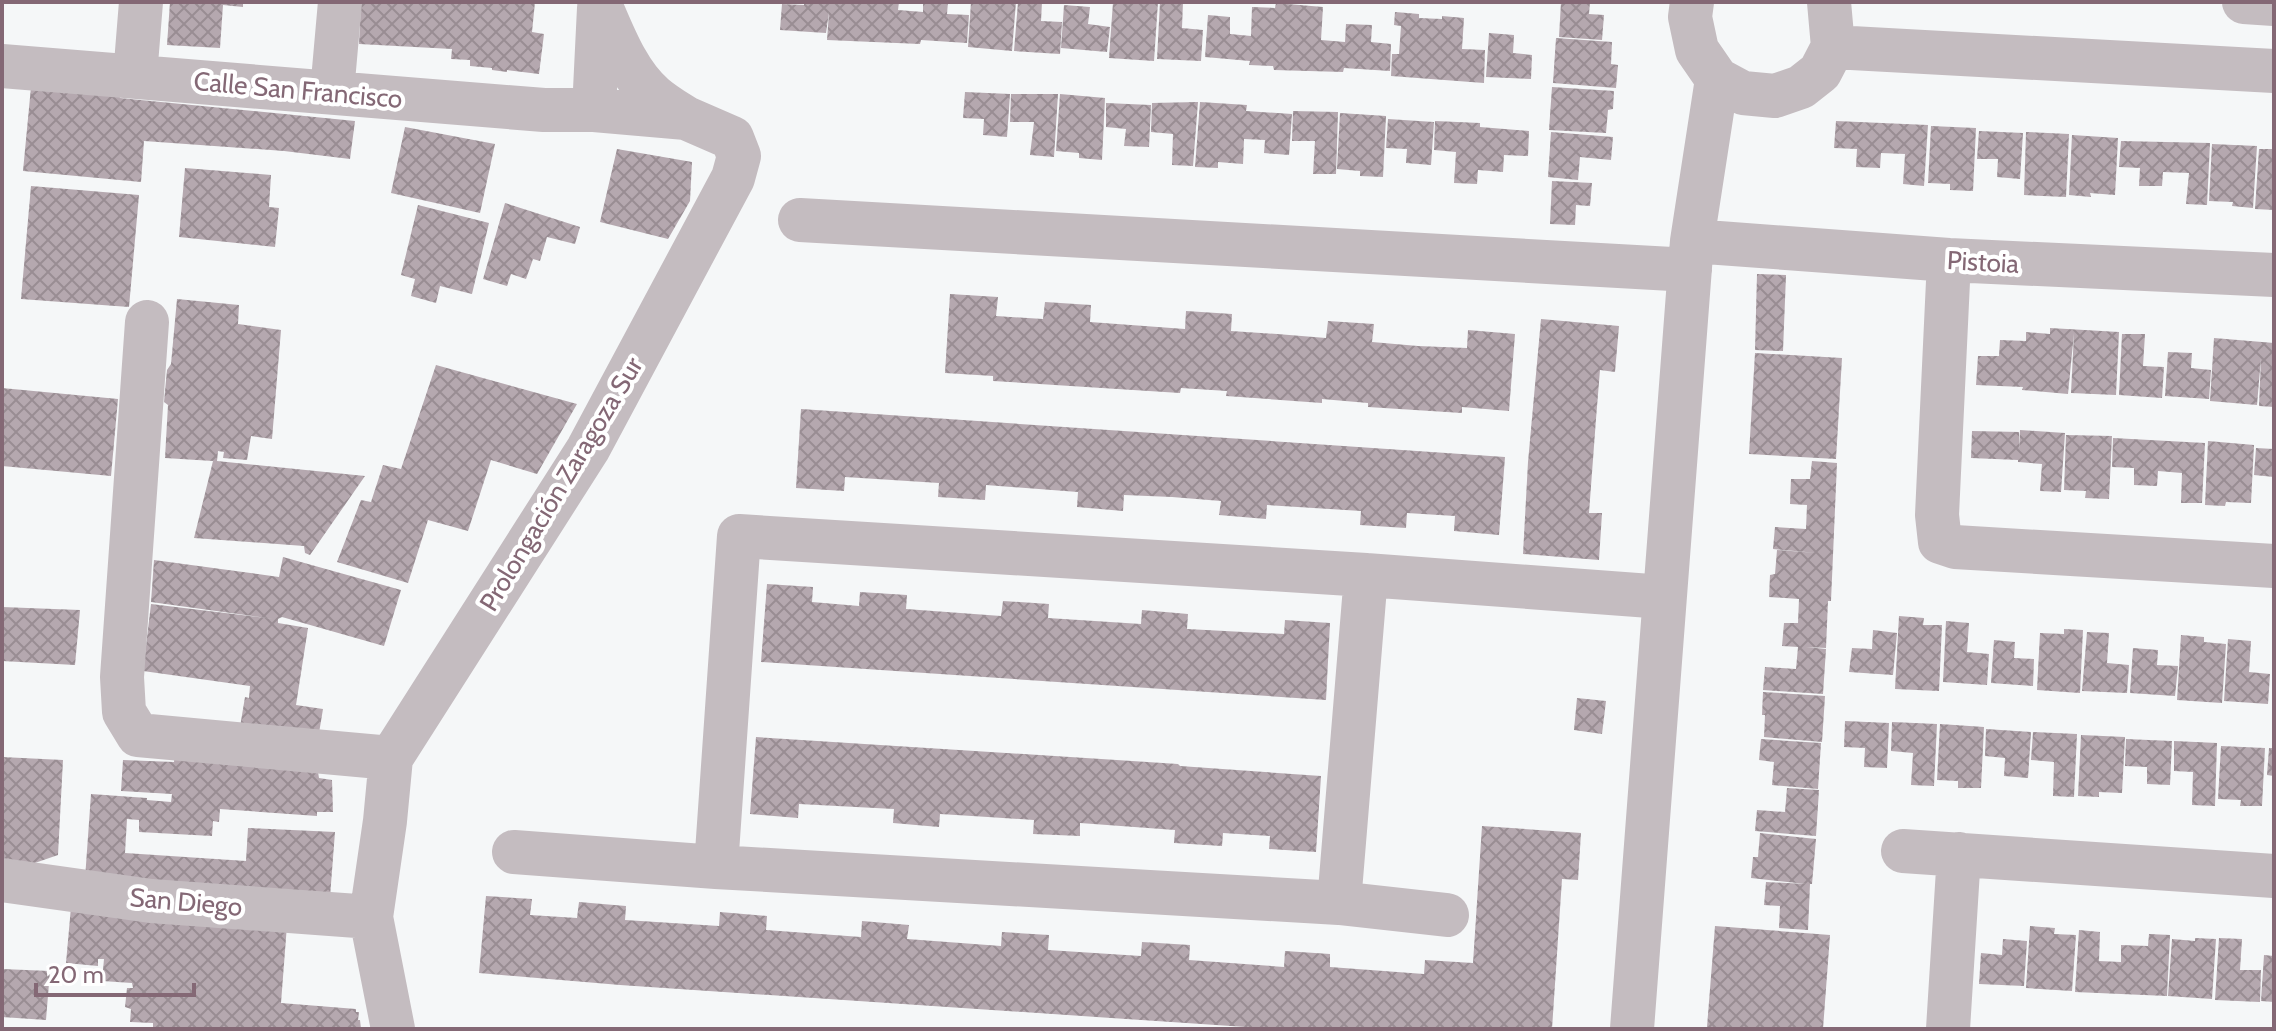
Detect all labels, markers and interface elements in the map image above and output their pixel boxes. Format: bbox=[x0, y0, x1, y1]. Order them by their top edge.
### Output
street label: Calle San Francisco bbox=[192, 65, 404, 115]
street label: Pistoia bbox=[1946, 244, 2020, 280]
street label: Prolongación Zaragoza Sur bbox=[472, 351, 650, 617]
street label: San Diego bbox=[128, 881, 244, 923]
scale bar bbox=[36, 947, 194, 997]
text: 20 m bbox=[48, 960, 104, 989]

